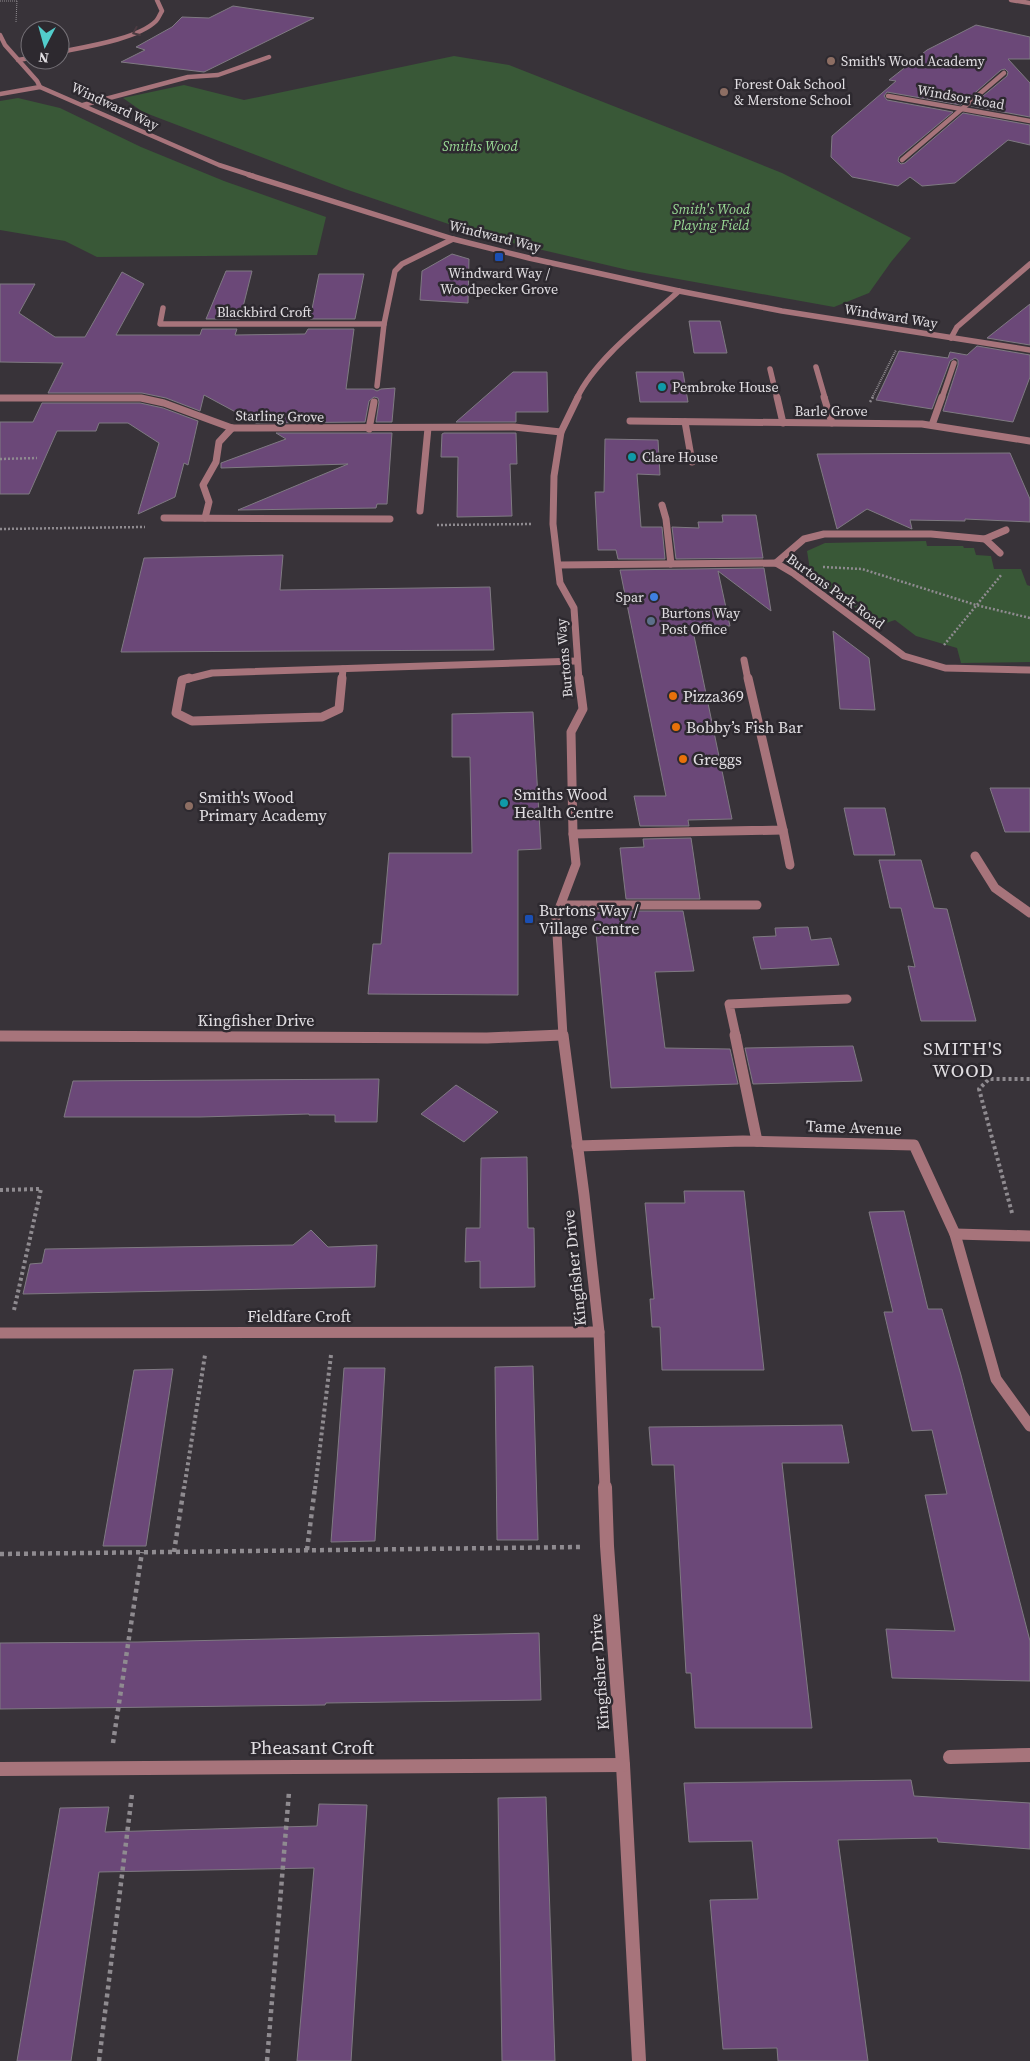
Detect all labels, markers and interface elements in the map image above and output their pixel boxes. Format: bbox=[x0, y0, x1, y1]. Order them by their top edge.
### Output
north arrow bbox=[20, 20, 70, 70]
one-way arrow bbox=[132, 25, 141, 36]
text: N bbox=[38, 47, 50, 68]
place label: Smith's Wood Academy bbox=[841, 51, 986, 71]
marker: Smith's Wood Academy bbox=[825, 55, 837, 67]
place label: Forest Oak School & Merstone School bbox=[734, 74, 851, 110]
street label: Windward Way bbox=[68, 77, 163, 135]
street label: Windsor Road bbox=[916, 79, 1006, 115]
marker: Forest Oak School & Merstone School bbox=[718, 86, 730, 98]
park label: Smiths Wood bbox=[442, 136, 518, 156]
park label: Smith's Wood Playing Field bbox=[672, 199, 751, 235]
street label: Windward Way bbox=[447, 215, 544, 257]
marker: Windward Way / Woodpecker Grove bbox=[493, 251, 505, 263]
place label: Windward Way / Woodpecker Grove bbox=[440, 263, 558, 299]
street label: Windward Way bbox=[843, 299, 940, 333]
street label: Blackbird Croft bbox=[217, 302, 311, 322]
place label: Pembroke House bbox=[672, 377, 779, 397]
marker: Pembroke House bbox=[656, 381, 668, 393]
street label: Barle Grove bbox=[794, 401, 868, 421]
street label: Starling Grove bbox=[235, 405, 325, 427]
place label: Clare House bbox=[642, 447, 718, 467]
marker: Clare House bbox=[626, 451, 638, 463]
street label: Burtons Park Road bbox=[783, 549, 889, 633]
place label: Spar bbox=[616, 587, 644, 607]
marker: Spar bbox=[648, 591, 660, 603]
place label: Burtons Way Post Office bbox=[661, 603, 741, 639]
marker: Burtons Way Post Office bbox=[645, 615, 657, 627]
street label: Burtons Way bbox=[551, 617, 577, 698]
place label: Pizza369 bbox=[683, 685, 744, 707]
marker: Pizza369 bbox=[667, 690, 679, 702]
place label: Bobby’s Fish Bar bbox=[686, 716, 803, 738]
marker: Bobby’s Fish Bar bbox=[670, 721, 682, 733]
place label: Greggs bbox=[693, 748, 742, 770]
marker: Greggs bbox=[677, 753, 689, 765]
place label: Smiths Wood Health Centre bbox=[514, 783, 614, 823]
place label: Smith's Wood Primary Academy bbox=[199, 786, 328, 826]
marker: Smiths Wood Health Centre bbox=[498, 797, 510, 809]
marker: Smith's Wood Primary Academy bbox=[183, 800, 195, 812]
place label: Burtons Way / Village Centre bbox=[539, 899, 639, 939]
marker: Burtons Way / Village Centre bbox=[523, 913, 535, 925]
street label: Kingfisher Drive bbox=[198, 1009, 314, 1031]
district label: SMITH'S WOOD bbox=[923, 1035, 1003, 1083]
street label: Tame Avenue bbox=[806, 1114, 902, 1140]
street label: Kingfisher Drive bbox=[557, 1209, 591, 1327]
street label: Fieldfare Croft bbox=[247, 1305, 352, 1327]
street label: Kingfisher Drive bbox=[584, 1613, 614, 1731]
street label: Pheasant Croft bbox=[250, 1734, 375, 1760]

